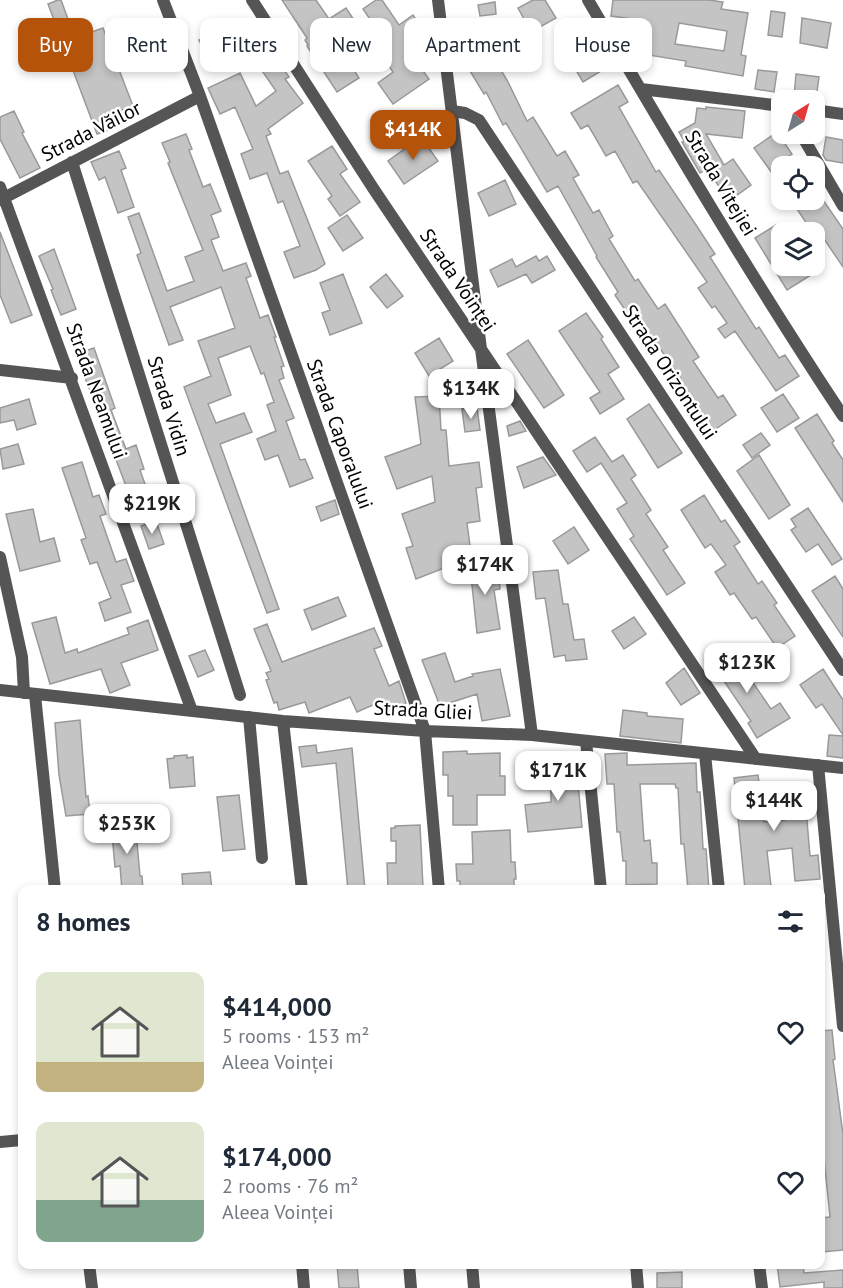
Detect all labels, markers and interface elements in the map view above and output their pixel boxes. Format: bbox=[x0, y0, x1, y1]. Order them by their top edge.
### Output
chip: Buy bbox=[18, 18, 93, 72]
chip: Rent bbox=[105, 18, 188, 72]
chip: Filters bbox=[200, 18, 298, 72]
chip: New bbox=[310, 18, 392, 72]
chip: Apartment bbox=[404, 18, 542, 72]
chip: House bbox=[554, 18, 652, 72]
north arrow bbox=[771, 90, 825, 144]
map controls bbox=[771, 90, 825, 276]
street label: Strada Văilor bbox=[37, 95, 145, 167]
pin: $414K bbox=[371, 110, 455, 161]
text: $414K bbox=[384, 116, 442, 142]
street label: Strada Vitejiei bbox=[679, 125, 763, 241]
button: locate bbox=[771, 156, 825, 210]
button: layers bbox=[771, 222, 825, 276]
street label: Strada Voinței bbox=[414, 223, 502, 337]
street label: Strada Orizontului bbox=[617, 300, 723, 444]
street label: Strada Neamului bbox=[60, 320, 134, 462]
street label: Strada Vidin bbox=[141, 353, 197, 459]
street label: Strada Caporalului bbox=[301, 355, 379, 513]
pin: $134K bbox=[429, 369, 513, 420]
text: $134K bbox=[442, 375, 500, 401]
pin: $219K bbox=[110, 484, 194, 535]
text: $219K bbox=[123, 490, 181, 516]
pin: $174K bbox=[443, 545, 527, 596]
text: $174K bbox=[456, 551, 514, 577]
pin: $123K bbox=[705, 643, 789, 694]
text: $123K bbox=[718, 649, 776, 675]
street label: Strada Gliei bbox=[373, 694, 473, 726]
pin: $171K bbox=[516, 751, 600, 802]
text: $171K bbox=[529, 757, 587, 783]
pin: $144K bbox=[732, 781, 816, 832]
text: $144K bbox=[745, 787, 803, 813]
pin: $253K bbox=[85, 804, 169, 855]
text: $253K bbox=[98, 810, 156, 836]
text: 8 homes bbox=[36, 905, 131, 938]
icon: filters bbox=[774, 905, 807, 938]
text: $414,000 bbox=[222, 990, 332, 1023]
icon: home bbox=[84, 996, 156, 1068]
icon: heart bbox=[774, 1016, 807, 1049]
text: 5 rooms · 153 m² bbox=[222, 1023, 369, 1049]
text: Aleea Voinței bbox=[222, 1049, 334, 1075]
text: $174,000 bbox=[222, 1140, 332, 1173]
icon: home bbox=[84, 1146, 156, 1218]
icon: heart bbox=[774, 1166, 807, 1199]
text: 2 rooms · 76 m² bbox=[222, 1173, 358, 1199]
text: Aleea Voinței bbox=[222, 1199, 334, 1225]

